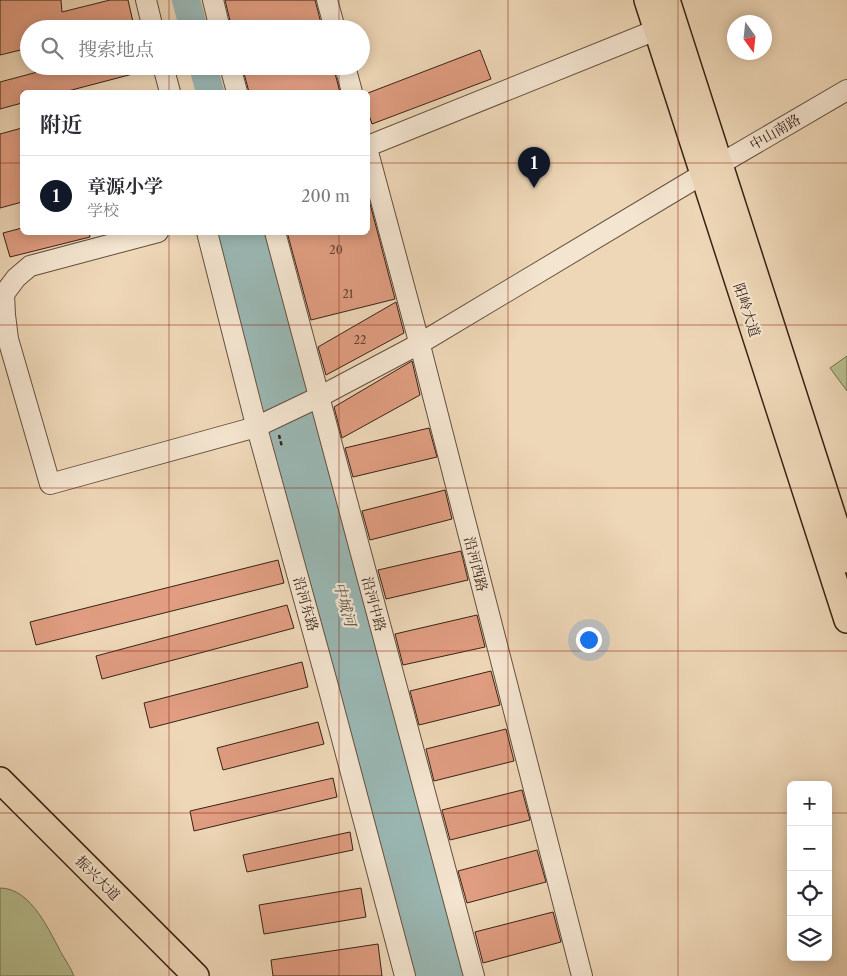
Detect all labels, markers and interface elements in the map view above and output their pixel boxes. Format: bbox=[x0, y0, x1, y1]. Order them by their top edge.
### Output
north arrow bbox=[727, 15, 772, 60]
search box bbox=[20, 20, 370, 75]
icon: search bbox=[38, 34, 66, 62]
text: 搜索地点 bbox=[78, 38, 154, 61]
street label: 中山南路 bbox=[746, 110, 804, 154]
text: 附近 bbox=[40, 112, 82, 137]
pin: 1 bbox=[518, 147, 550, 188]
text: 章源小学 bbox=[87, 175, 163, 198]
text: 1 bbox=[52, 186, 60, 206]
text: 200 m bbox=[301, 186, 350, 206]
text: 学校 bbox=[87, 200, 119, 220]
house number: 20 bbox=[329, 243, 343, 257]
street label: 阳岭大道 bbox=[730, 281, 764, 339]
house number: 21 bbox=[343, 287, 354, 301]
house number: 22 bbox=[354, 333, 366, 347]
street label: 沿河西路 bbox=[460, 535, 492, 593]
street label: 沿河东路 bbox=[290, 575, 322, 633]
street label: 沿河中路 bbox=[358, 575, 390, 633]
water label: 中城河 bbox=[330, 580, 361, 631]
your location bbox=[576, 627, 602, 653]
map controls bbox=[787, 781, 832, 961]
button: + bbox=[787, 781, 832, 826]
button: − bbox=[787, 826, 832, 871]
street label: 振兴大道 bbox=[72, 852, 124, 904]
button: locate bbox=[787, 871, 832, 916]
button: layers bbox=[787, 916, 832, 961]

